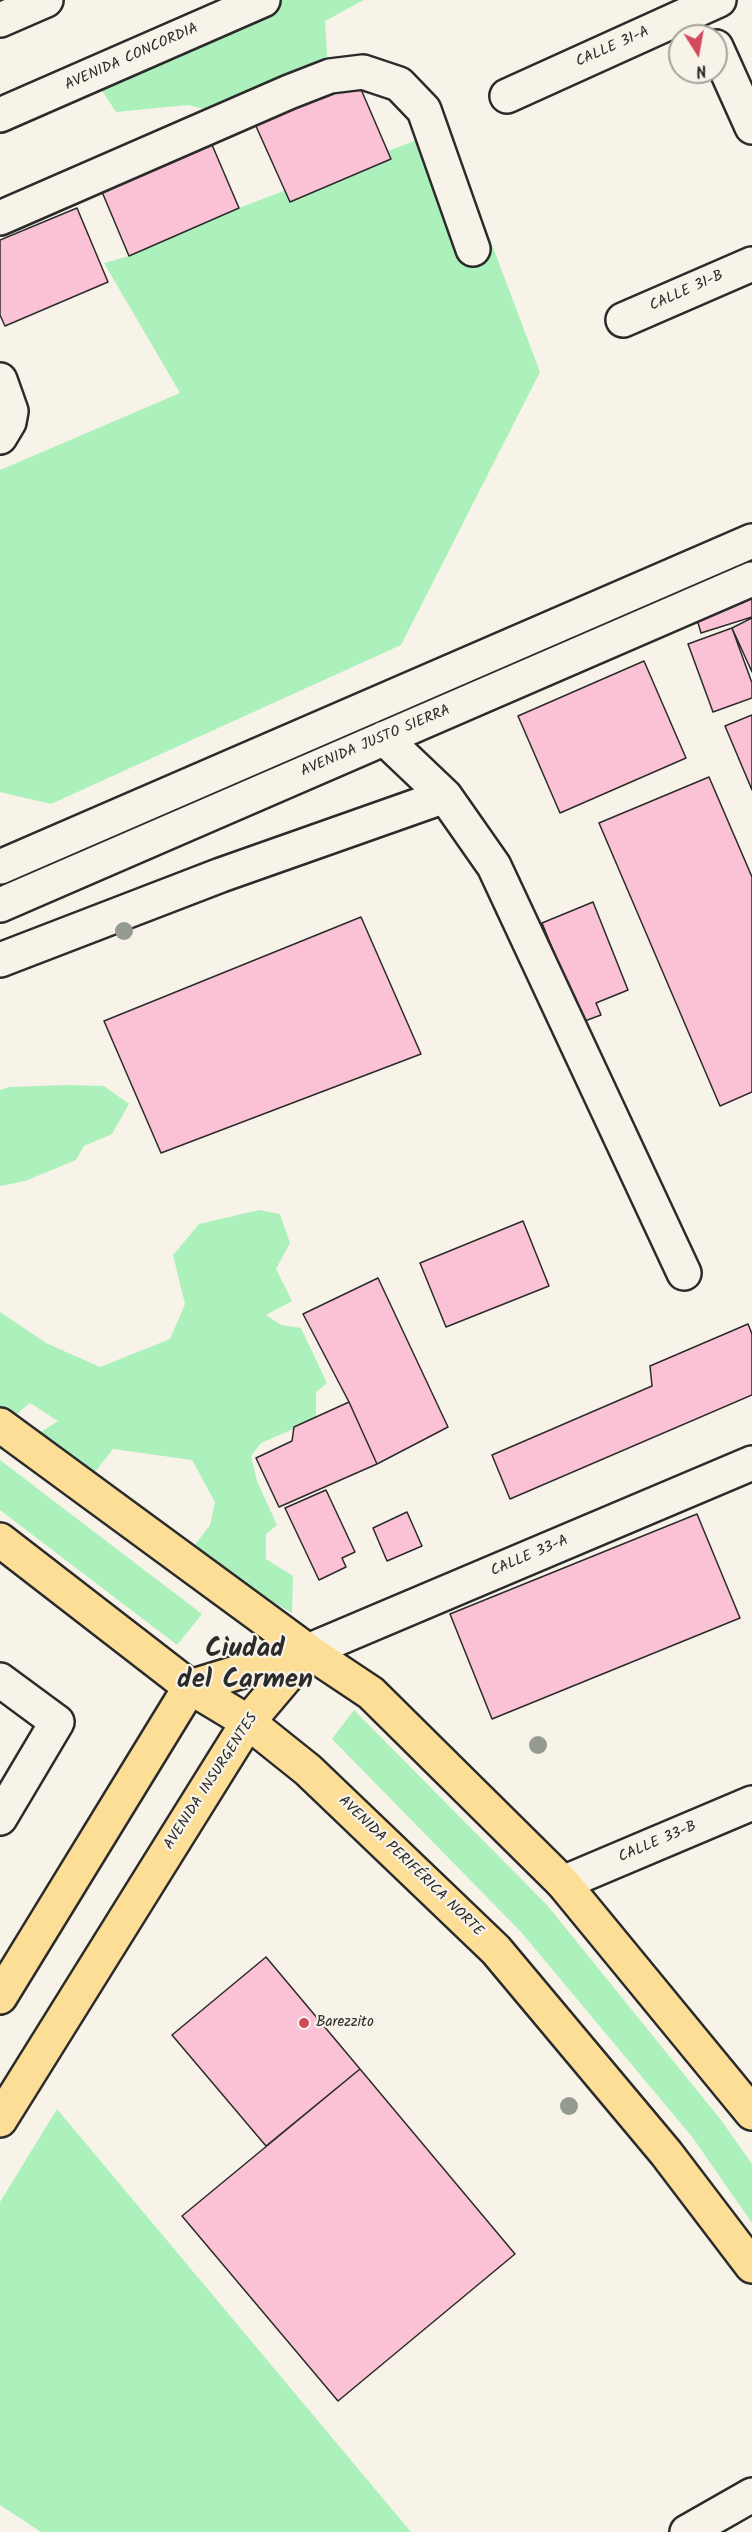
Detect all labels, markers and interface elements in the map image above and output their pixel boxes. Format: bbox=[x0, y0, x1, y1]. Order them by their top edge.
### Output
street label: AVENIDA CONCORDIA bbox=[62, 20, 202, 96]
street label: CALLE 31-A bbox=[573, 24, 653, 72]
north arrow bbox=[668, 24, 728, 84]
text: N bbox=[694, 57, 709, 83]
street label: CALLE 31-B bbox=[647, 268, 727, 316]
street label: AVENIDA JUSTO SIERRA bbox=[299, 702, 453, 782]
street label: CALLE 33-A bbox=[489, 1533, 571, 1581]
district label: Ciudad del Carmen bbox=[177, 1635, 313, 1698]
street label: AVENIDA INSURGENTES bbox=[161, 1710, 263, 1854]
street label: AVENIDA PERIFÉRICA NORTE bbox=[334, 1793, 486, 1941]
street label: CALLE 33-B bbox=[616, 1819, 700, 1867]
place label: Barezzito bbox=[316, 2014, 374, 2032]
marker: Barezzito bbox=[297, 2016, 311, 2030]

